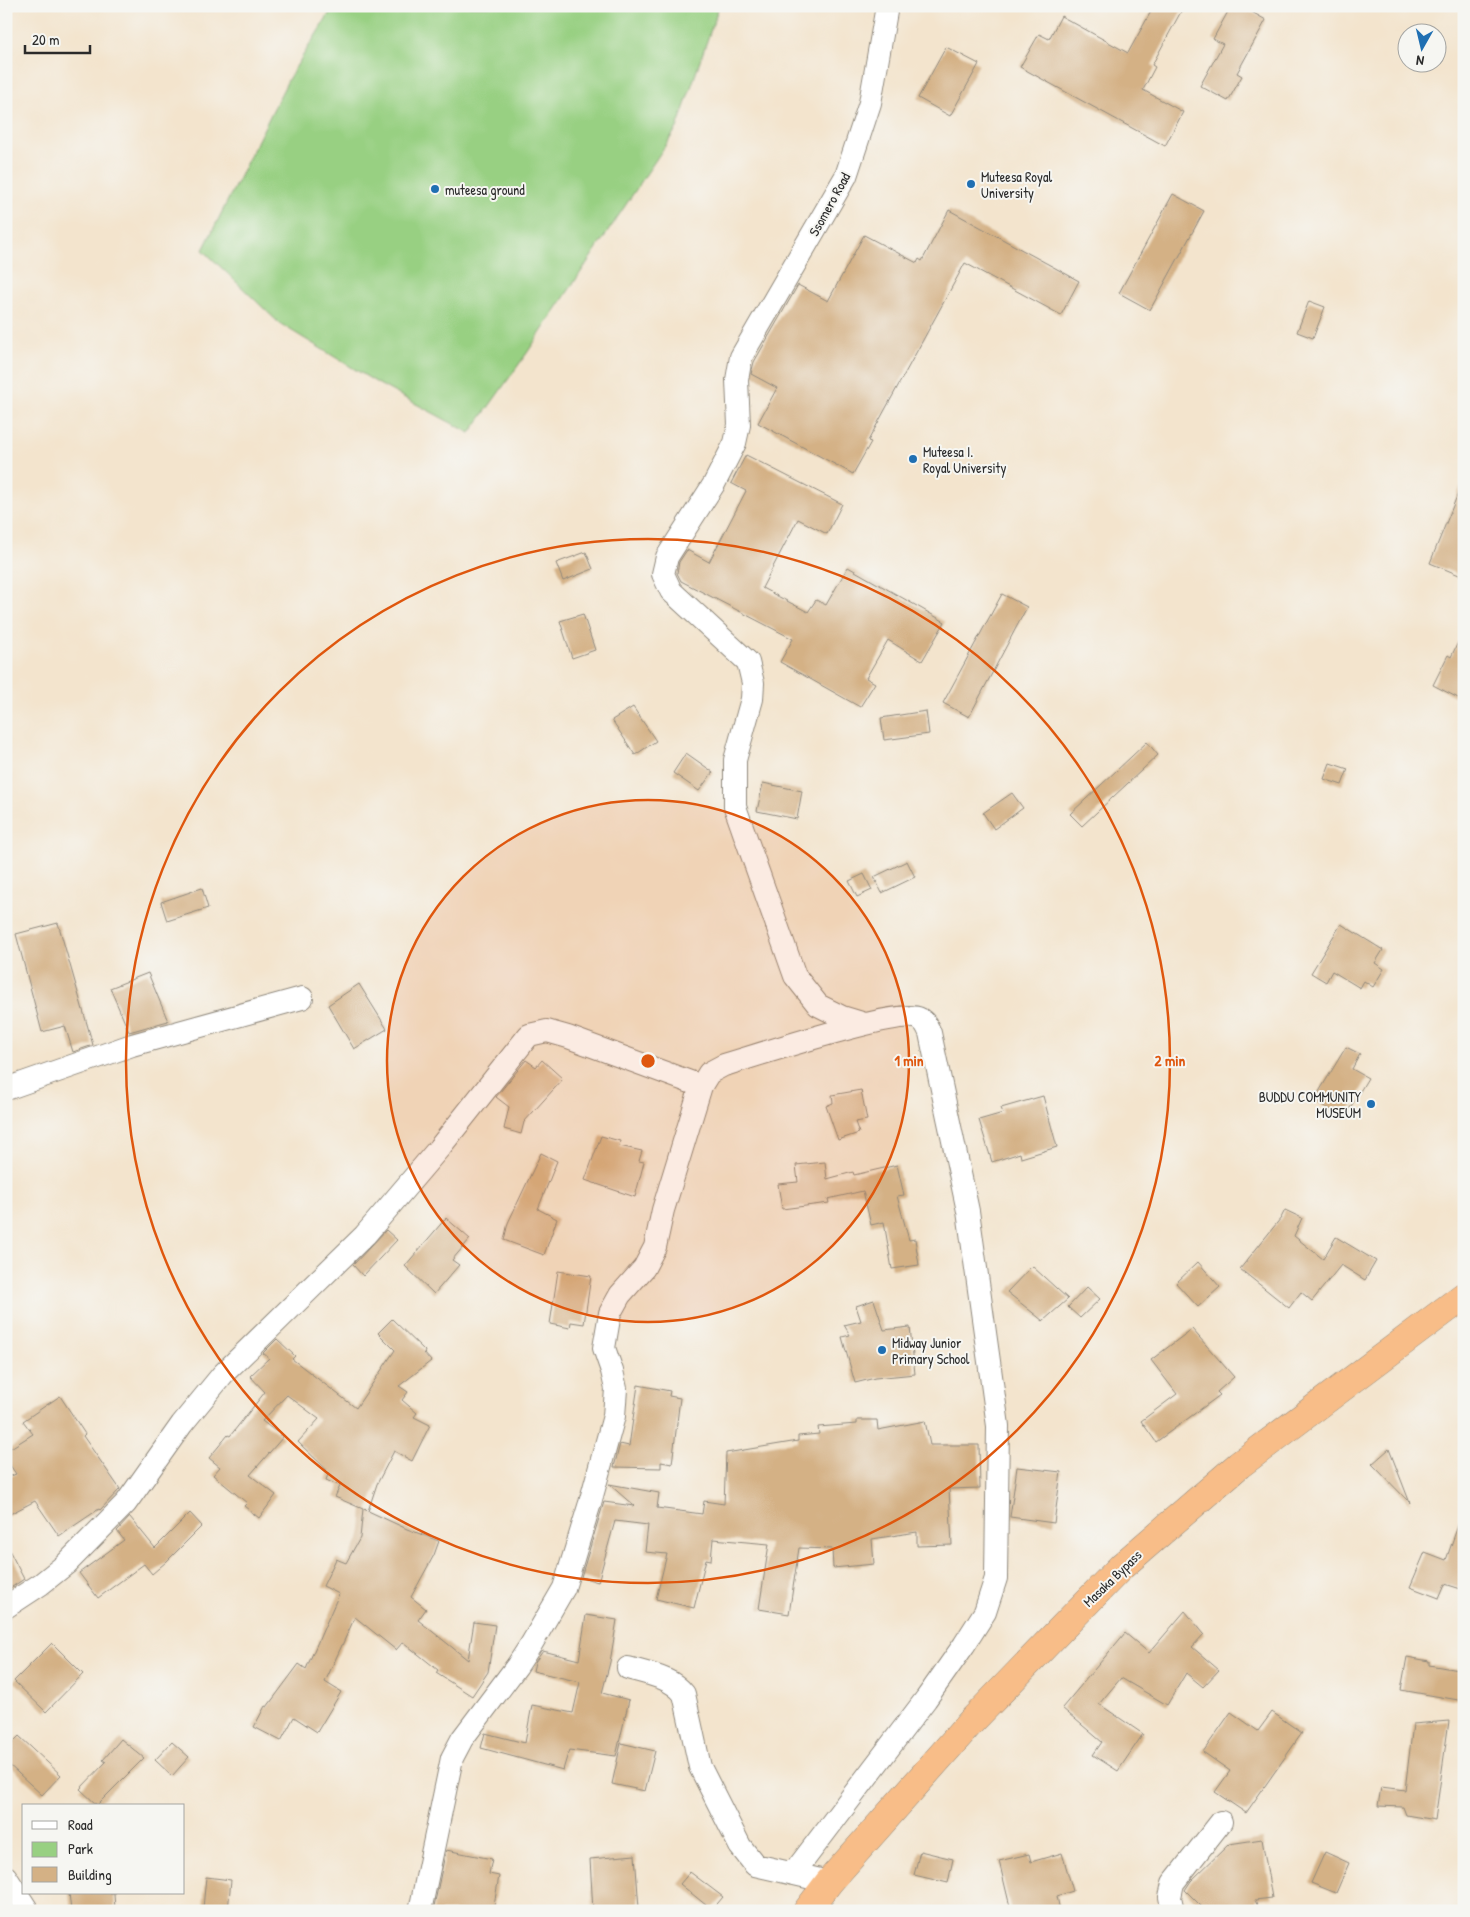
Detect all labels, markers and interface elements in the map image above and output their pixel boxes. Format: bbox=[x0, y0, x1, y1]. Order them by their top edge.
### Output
scale bar bbox=[25, 22, 90, 54]
north arrow bbox=[1398, 22, 1448, 72]
text: 20 m bbox=[32, 29, 59, 50]
text: N bbox=[1415, 51, 1425, 71]
place label: Muteesa Royal University bbox=[981, 167, 1052, 203]
street label: Ssomero Road bbox=[804, 168, 854, 239]
marker: Muteesa Royal University bbox=[965, 178, 977, 190]
place label: muteesa ground bbox=[445, 180, 525, 200]
marker: muteesa ground bbox=[429, 183, 441, 195]
place label: Muteesa I. Royal University bbox=[923, 442, 1006, 478]
marker: Muteesa I. Royal University bbox=[907, 453, 919, 465]
text: 1 min bbox=[894, 1050, 924, 1071]
text: 2 min bbox=[1155, 1050, 1186, 1071]
centre of rings bbox=[639, 1052, 657, 1070]
place label: BUDDU COMMUNITY MUSEUM bbox=[1259, 1087, 1362, 1122]
marker: BUDDU COMMUNITY MUSEUM bbox=[1365, 1098, 1377, 1110]
place label: Midway Junior Primary School bbox=[892, 1333, 970, 1369]
marker: Midway Junior Primary School bbox=[876, 1344, 888, 1356]
street label: Masaka Bypass bbox=[1079, 1545, 1146, 1611]
legend bbox=[22, 1804, 185, 1894]
text: Road bbox=[68, 1814, 93, 1835]
text: Park bbox=[68, 1838, 93, 1859]
text: Building bbox=[68, 1864, 112, 1885]

